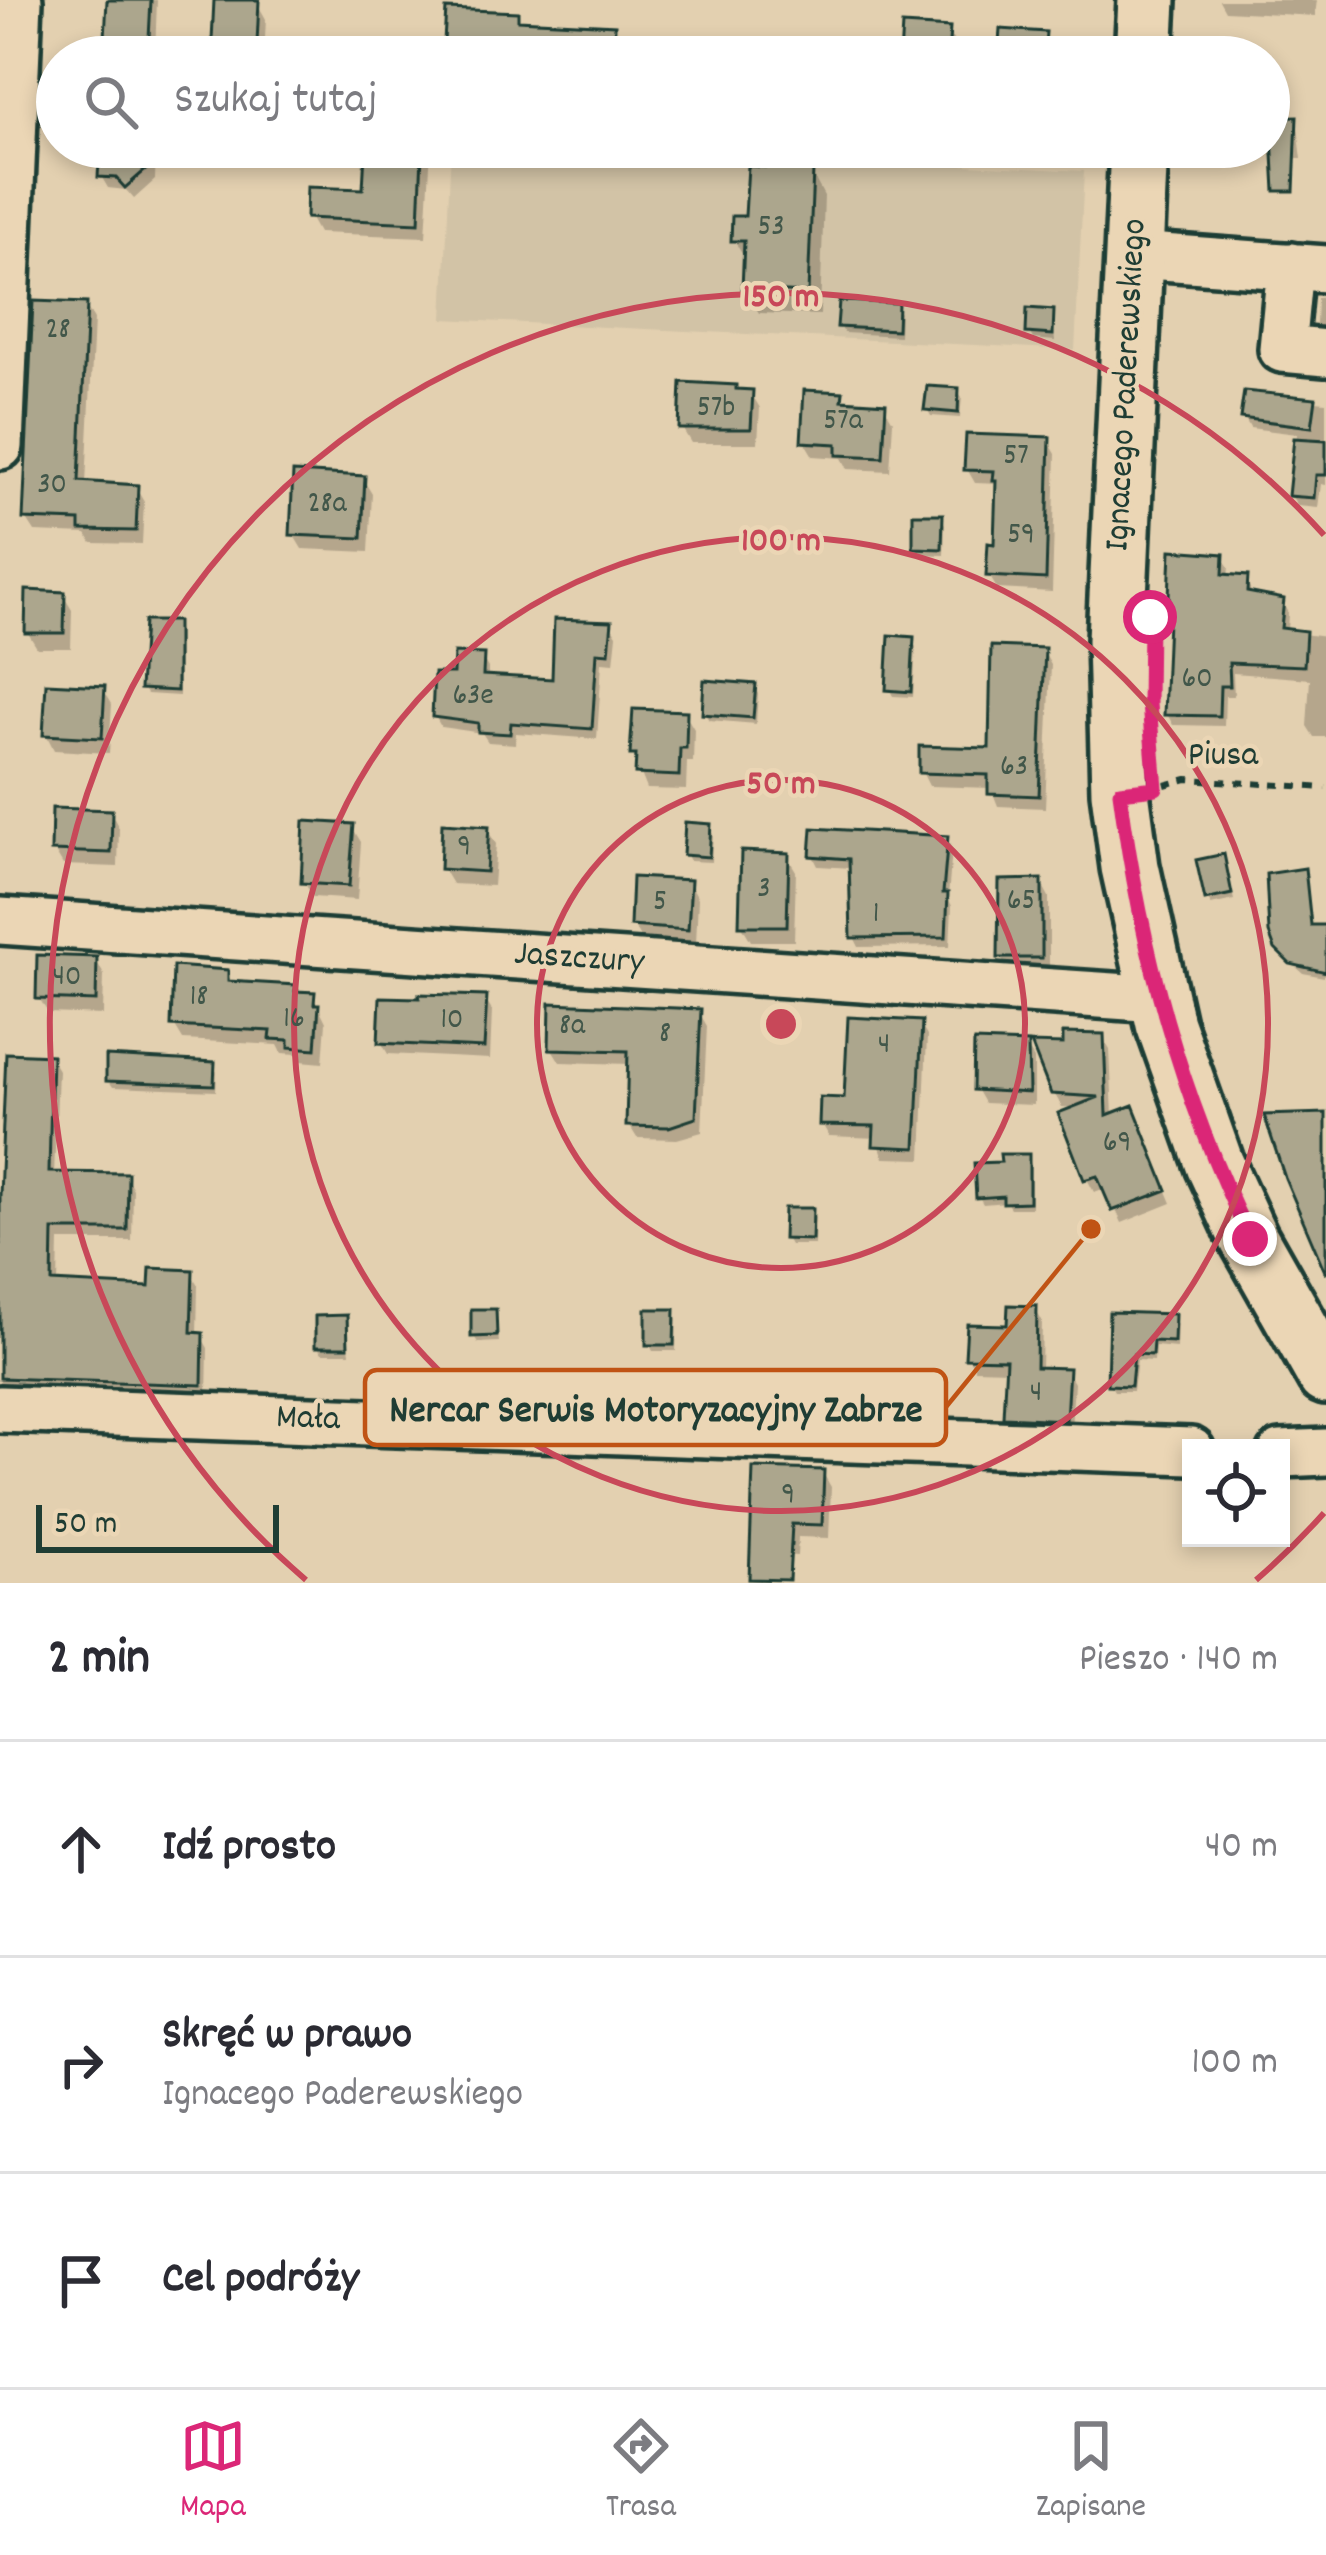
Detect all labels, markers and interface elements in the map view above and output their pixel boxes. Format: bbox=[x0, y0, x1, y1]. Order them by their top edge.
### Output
search box bbox=[36, 36, 1290, 168]
icon: search bbox=[78, 69, 144, 135]
text: Szukaj tutaj bbox=[174, 70, 378, 134]
house number: 53 bbox=[757, 207, 785, 250]
street label: Ignacego Paderewskiego bbox=[1093, 217, 1163, 553]
text: 150 m bbox=[742, 273, 820, 325]
house number: 28 bbox=[45, 310, 71, 353]
house number: 57b bbox=[697, 388, 735, 431]
house number: 57a bbox=[823, 401, 864, 444]
house number: 57 bbox=[1003, 436, 1029, 479]
house number: 30 bbox=[37, 465, 67, 508]
house number: 28a bbox=[307, 484, 348, 527]
house number: 59 bbox=[1007, 515, 1035, 558]
text: 100 m bbox=[741, 517, 821, 569]
route start bbox=[1123, 590, 1177, 644]
house number: 60 bbox=[1181, 659, 1213, 702]
house number: 63e bbox=[452, 676, 494, 719]
street label: Piusa bbox=[1188, 731, 1259, 783]
house number: 63 bbox=[1000, 747, 1028, 790]
text: 50 m bbox=[746, 760, 816, 812]
house number: 9 bbox=[457, 827, 471, 870]
house number: 3 bbox=[757, 869, 771, 912]
house number: 65 bbox=[1007, 881, 1035, 924]
house number: 5 bbox=[653, 882, 667, 925]
house number: 1 bbox=[873, 894, 879, 937]
street label: Jaszczury bbox=[512, 930, 647, 991]
house number: 40 bbox=[53, 957, 81, 1000]
house number: 18 bbox=[190, 977, 208, 1020]
house number: 16 bbox=[283, 999, 305, 1042]
house number: 10 bbox=[441, 1000, 463, 1043]
centre of rings bbox=[760, 1003, 802, 1045]
house number: 8a bbox=[559, 1006, 586, 1049]
house number: 8 bbox=[659, 1014, 671, 1057]
house number: 4 bbox=[878, 1025, 890, 1068]
house number: 69 bbox=[1103, 1123, 1131, 1166]
route end bbox=[1223, 1212, 1277, 1266]
callout: Nercar Serwis Motoryzacyjny Zabrze bbox=[365, 1370, 946, 1445]
house number: 4 bbox=[1030, 1373, 1042, 1416]
text: Nercar Serwis Motoryzacyjny Zabrze bbox=[389, 1386, 923, 1441]
street label: Mała bbox=[275, 1393, 342, 1447]
map controls bbox=[1182, 1439, 1290, 1547]
button: locate bbox=[1182, 1439, 1290, 1547]
house number: 9 bbox=[781, 1475, 795, 1518]
scale bar bbox=[36, 1499, 279, 1552]
text: 50 m bbox=[54, 1502, 118, 1549]
text: 2 min bbox=[48, 1625, 150, 1697]
text: Pieszo · 140 m bbox=[1079, 1634, 1278, 1689]
icon: ahead bbox=[48, 1816, 114, 1882]
text: Idź prosto bbox=[162, 1817, 336, 1881]
text: 40 m bbox=[1205, 1821, 1278, 1876]
text: Skręć w prawo bbox=[162, 2005, 412, 2069]
icon: right bbox=[48, 2032, 114, 2098]
text: 100 m bbox=[1191, 2037, 1278, 2092]
text: Ignacego Paderewskiego bbox=[162, 2069, 523, 2124]
icon: arrive bbox=[48, 2248, 114, 2314]
text: Cel podróży bbox=[162, 2249, 359, 2313]
tab: Mapa bbox=[180, 2413, 246, 2532]
tab: Trasa bbox=[606, 2413, 676, 2532]
tab: Zapisane bbox=[1036, 2413, 1146, 2532]

